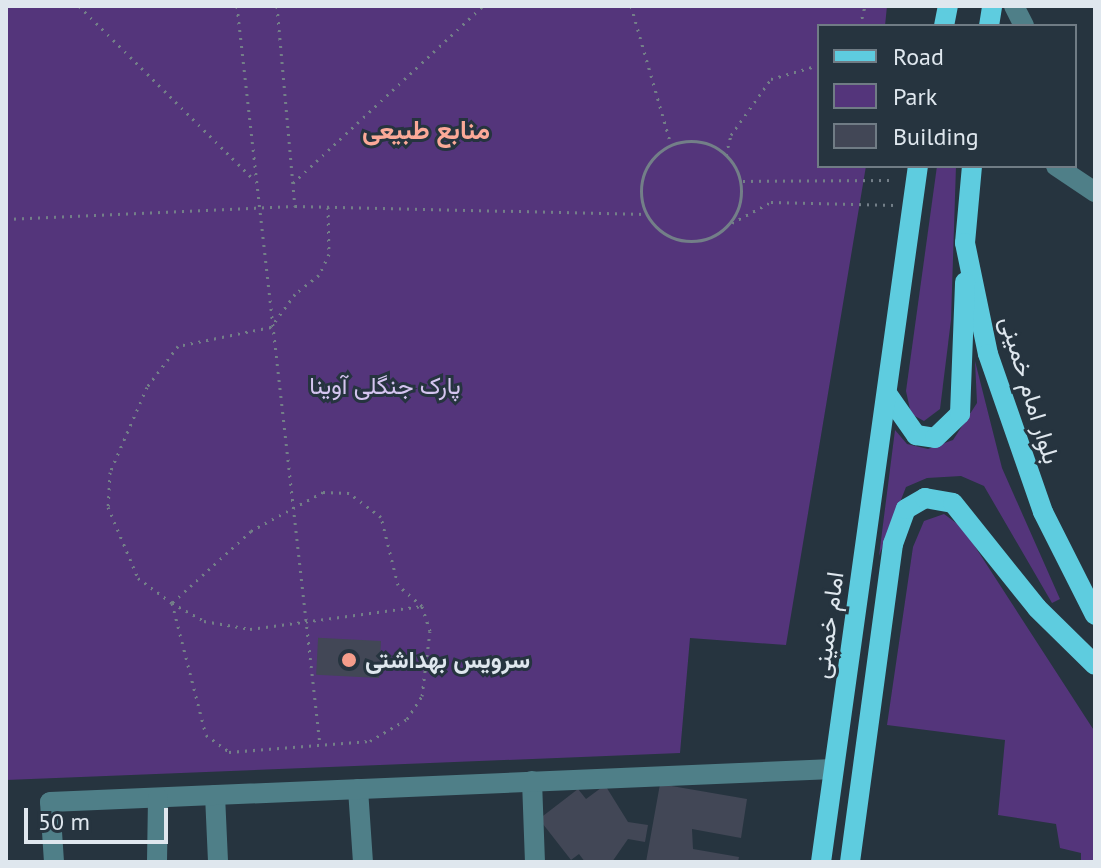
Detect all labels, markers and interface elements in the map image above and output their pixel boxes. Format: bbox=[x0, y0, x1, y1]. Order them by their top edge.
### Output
legend bbox=[817, 24, 1077, 168]
text: Road bbox=[893, 41, 944, 72]
text: Park bbox=[893, 81, 937, 112]
district label: منابع طبیعی bbox=[362, 114, 490, 146]
text: Building bbox=[893, 121, 979, 152]
street label: بلوار امام خمینی bbox=[994, 313, 1066, 467]
park label: پارک جنگلی آوینا bbox=[309, 372, 461, 400]
street label: امام خمینی bbox=[806, 570, 850, 680]
place label: سرویس بهداشتی bbox=[365, 646, 530, 674]
marker: سرویس بهداشتی bbox=[340, 651, 358, 669]
scale bar bbox=[28, 792, 172, 842]
text: 50 m bbox=[38, 806, 90, 837]

